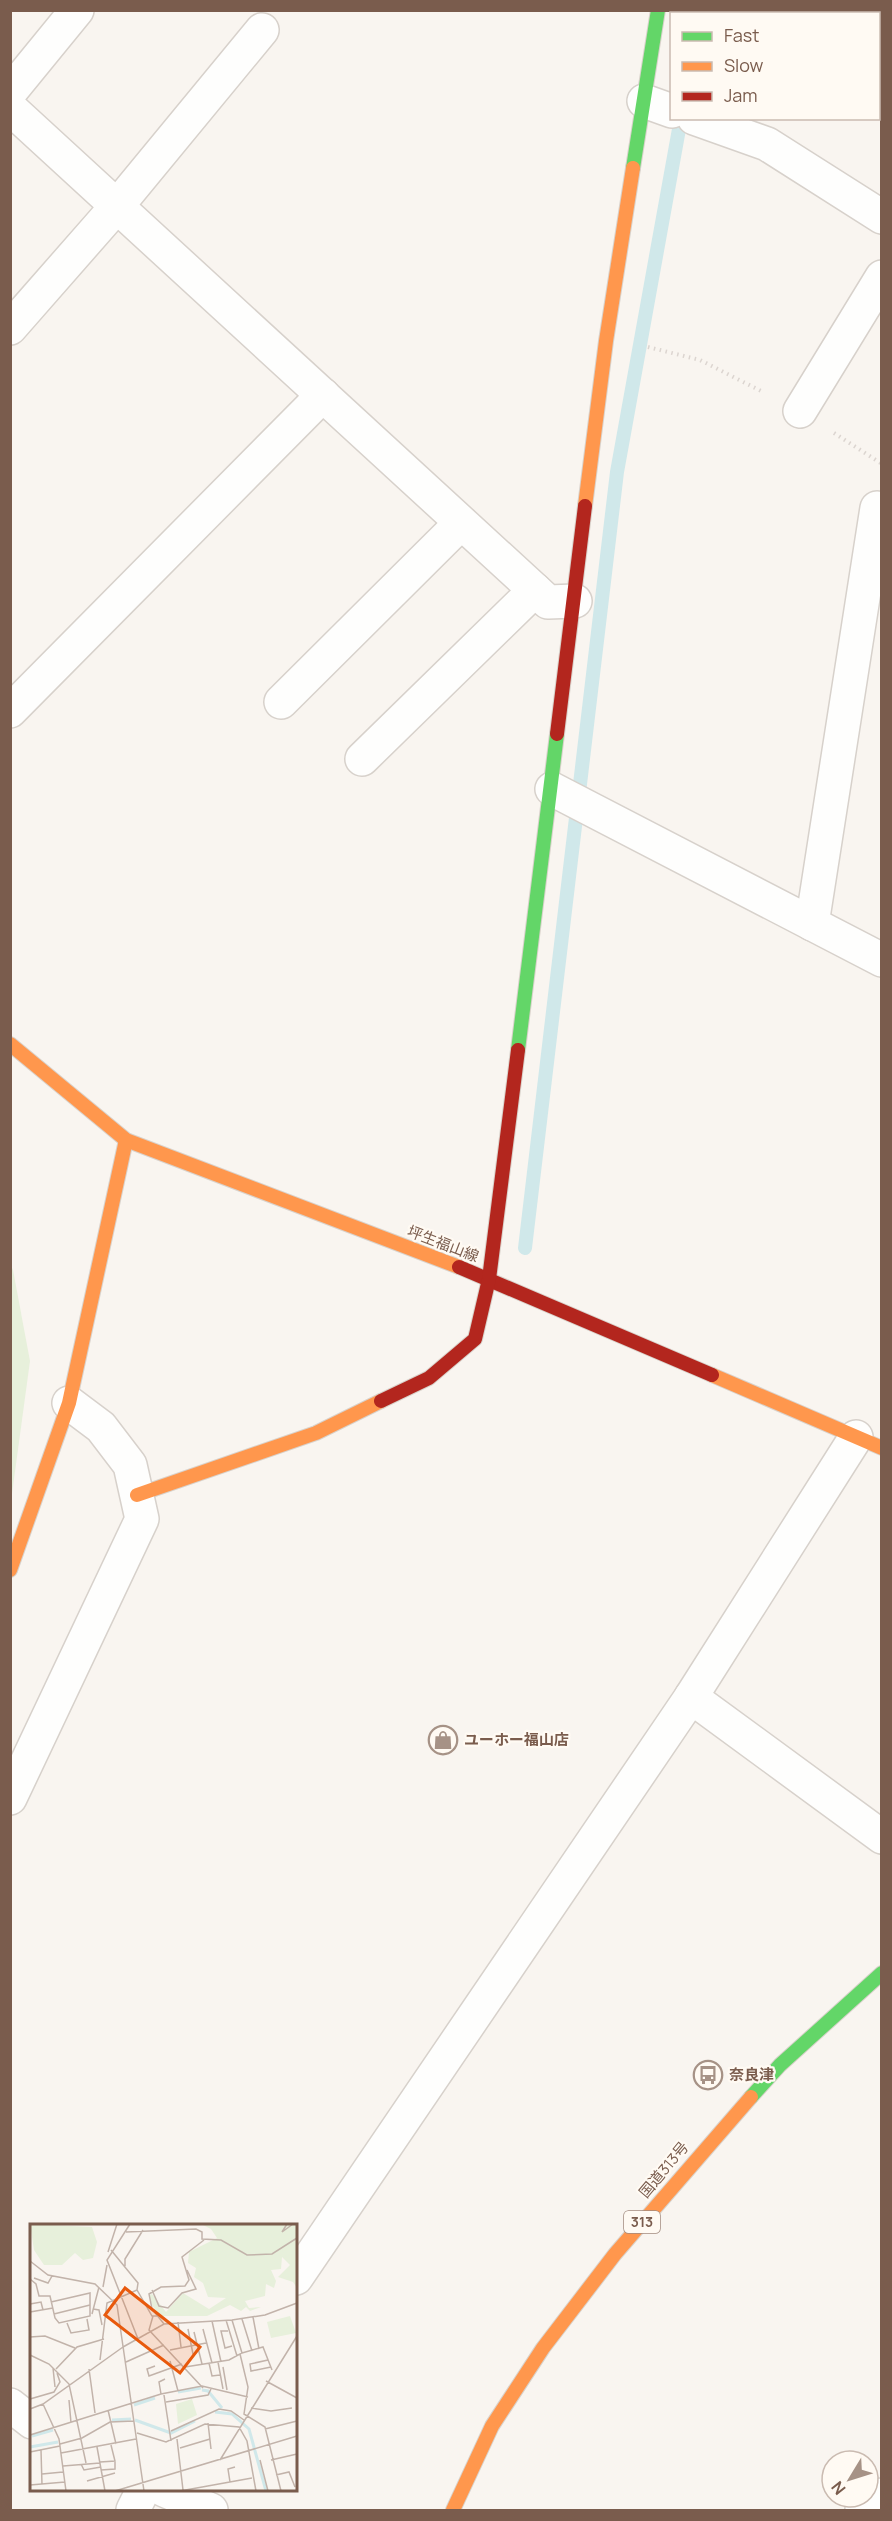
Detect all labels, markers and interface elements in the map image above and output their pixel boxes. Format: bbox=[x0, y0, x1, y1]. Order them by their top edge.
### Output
legend bbox=[670, 12, 880, 120]
text: Fast bbox=[724, 23, 759, 47]
text: Slow bbox=[724, 53, 764, 77]
text: Jam bbox=[724, 83, 758, 107]
street label: 坪生福山線 bbox=[404, 1220, 482, 1267]
shop icon: ユーホー福山店 bbox=[427, 1724, 459, 1756]
place label: ユーホー福山店 bbox=[464, 1729, 569, 1750]
bus stop icon: 奈良津 bbox=[692, 2059, 724, 2091]
place label: 奈良津 bbox=[729, 2064, 774, 2085]
street label: 国道313号 bbox=[634, 2137, 693, 2202]
road number: 313 bbox=[624, 2211, 660, 2233]
inset map bbox=[30, 2224, 297, 2491]
north arrow bbox=[820, 2449, 880, 2509]
text: N bbox=[826, 2477, 850, 2500]

